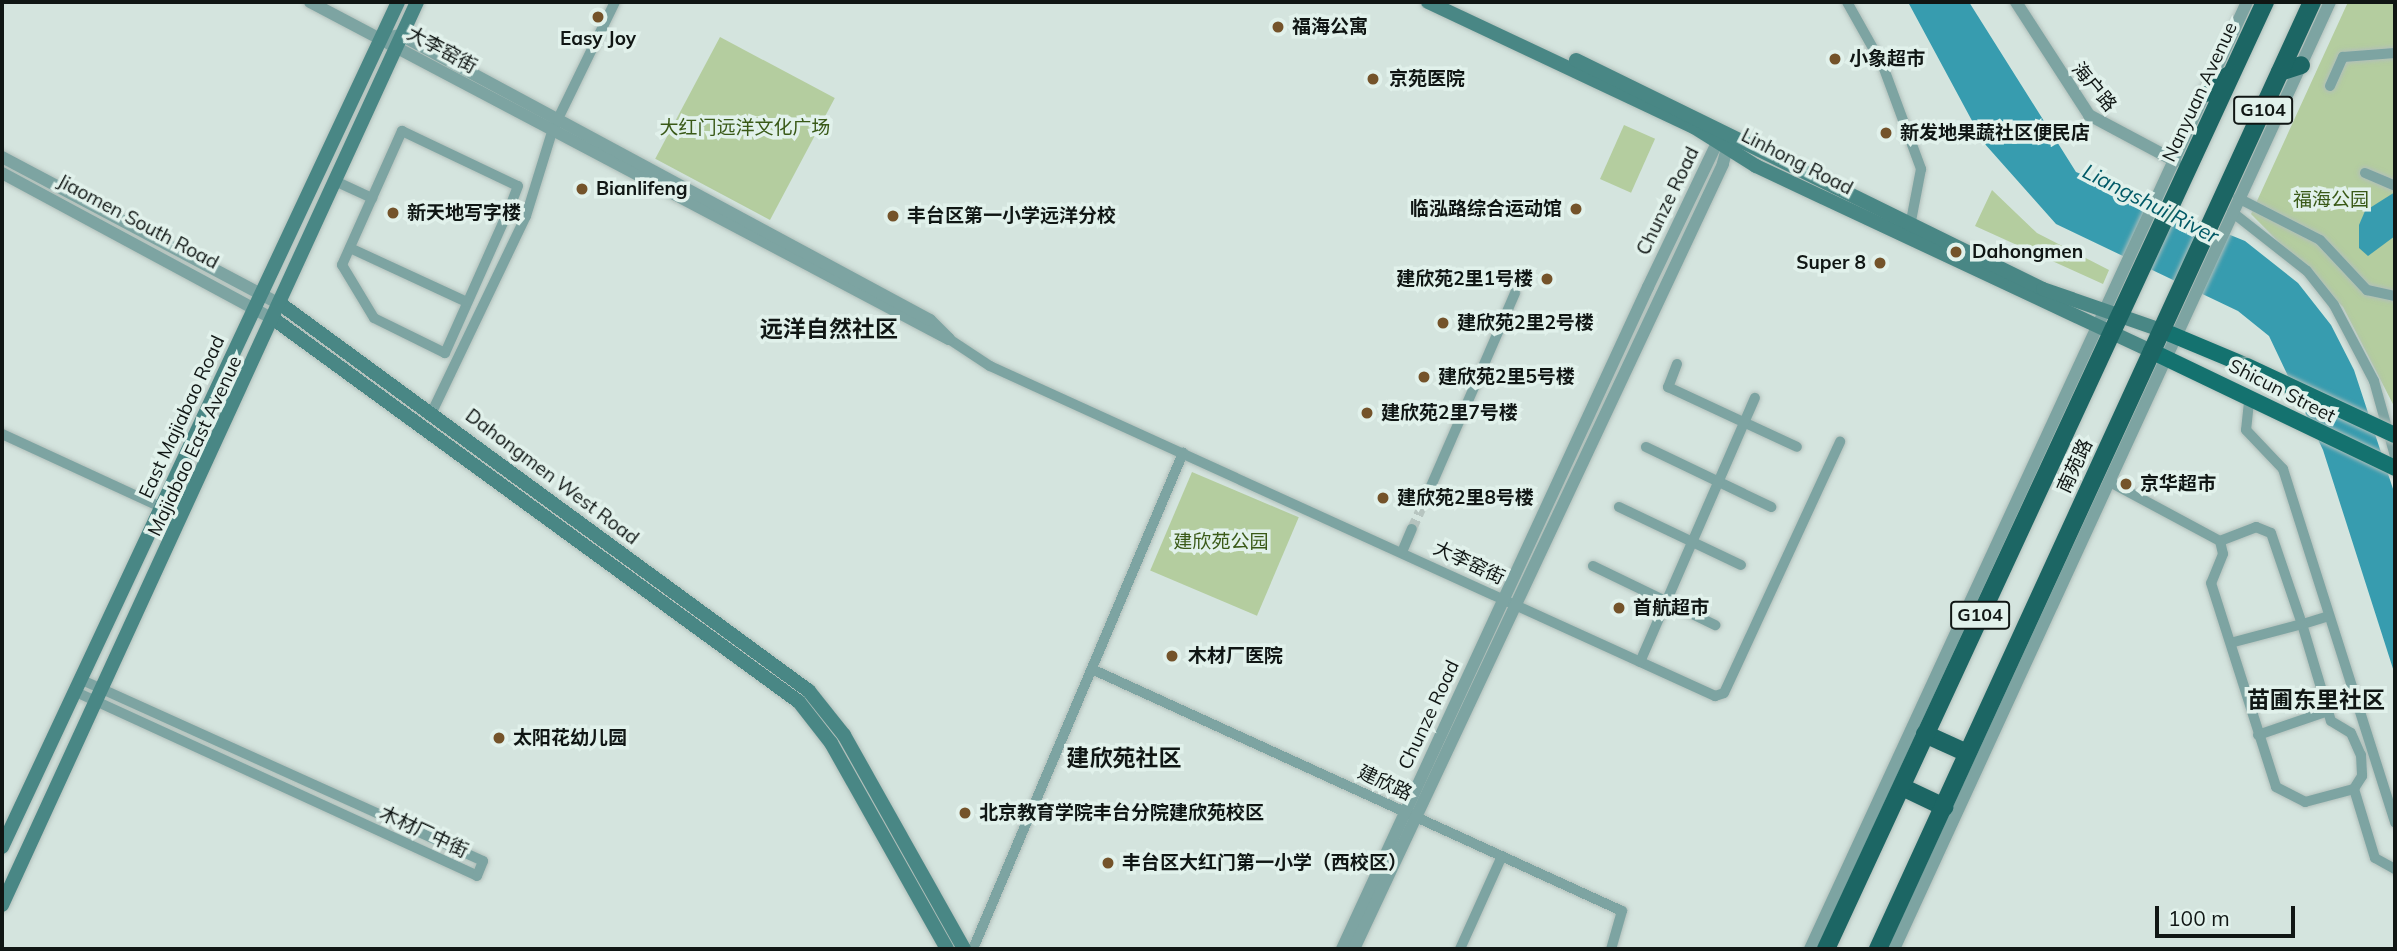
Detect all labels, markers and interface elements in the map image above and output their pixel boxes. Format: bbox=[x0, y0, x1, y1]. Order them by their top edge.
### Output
marker: Easy Joy bbox=[590, 9, 606, 25]
place label: 福海公寓 bbox=[1292, 16, 1368, 38]
marker: 福海公寓 bbox=[1270, 19, 1286, 35]
street label: Nanyuan Avenue bbox=[2158, 19, 2242, 165]
street label: 大李窑街 bbox=[403, 22, 481, 78]
place label: Easy Joy bbox=[560, 28, 636, 50]
place label: 小象超市 bbox=[1849, 48, 1925, 70]
marker: 小象超市 bbox=[1827, 51, 1843, 67]
street label: 海户路 bbox=[2067, 58, 2121, 116]
place label: 京苑医院 bbox=[1389, 68, 1465, 90]
marker: 京苑医院 bbox=[1363, 69, 1383, 89]
road number: G104 bbox=[2232, 96, 2294, 124]
park label: 大红门远洋文化广场 bbox=[660, 117, 830, 139]
place label: 新发地果蔬社区便民店 bbox=[1900, 122, 2090, 144]
street label: Linhong Road bbox=[1737, 124, 1857, 200]
marker: 新发地果蔬社区便民店 bbox=[1878, 125, 1894, 141]
street label: Chunze Road bbox=[1632, 143, 1704, 259]
water label: Liangshui River bbox=[2079, 158, 2223, 248]
street label: Jiaomen South Road bbox=[54, 170, 222, 274]
place label: Bianlifeng bbox=[596, 178, 688, 200]
marker: Bianlifeng bbox=[574, 181, 590, 197]
park label: 福海公园 bbox=[2293, 189, 2369, 211]
place label: 临泓路综合运动馆 bbox=[1410, 198, 1562, 220]
marker: 临泓路综合运动馆 bbox=[1568, 201, 1584, 217]
place label: 新天地写字楼 bbox=[407, 202, 521, 224]
marker: 新天地写字楼 bbox=[385, 205, 401, 221]
place label: 丰台区第一小学远洋分校 bbox=[907, 205, 1116, 227]
marker: 丰台区第一小学远洋分校 bbox=[885, 208, 901, 224]
place label: Dahongmen bbox=[1972, 241, 2083, 263]
marker: Dahongmen bbox=[1946, 242, 1966, 262]
place label: Super 8 bbox=[1796, 252, 1866, 274]
marker: Super 8 bbox=[1872, 255, 1888, 271]
place label: 建欣苑2里1号楼 bbox=[1396, 268, 1533, 290]
marker: 建欣苑2里1号楼 bbox=[1539, 271, 1555, 287]
place label: 建欣苑2里2号楼 bbox=[1457, 312, 1594, 334]
district label: 远洋自然社区 bbox=[760, 315, 898, 343]
marker: 建欣苑2里2号楼 bbox=[1435, 315, 1451, 331]
street label: East Majiabao Road bbox=[134, 332, 230, 502]
street label: Majiabao East Avenue bbox=[143, 352, 247, 540]
street label: Shicun Street bbox=[2225, 354, 2339, 428]
place label: 建欣苑2里5号楼 bbox=[1438, 366, 1575, 388]
marker: 建欣苑2里5号楼 bbox=[1416, 369, 1432, 385]
place label: 建欣苑2里7号楼 bbox=[1381, 402, 1518, 424]
street label: Dahongmen West Road bbox=[461, 404, 643, 550]
marker: 建欣苑2里7号楼 bbox=[1359, 405, 1375, 421]
street label: 南苑路 bbox=[2053, 435, 2097, 497]
place label: 京华超市 bbox=[2140, 473, 2216, 495]
marker: 京华超市 bbox=[2118, 476, 2134, 492]
place label: 建欣苑2里8号楼 bbox=[1397, 487, 1534, 509]
marker: 建欣苑2里8号楼 bbox=[1375, 490, 1391, 506]
park label: 建欣苑公园 bbox=[1174, 531, 1268, 553]
street label: 大李窑街 bbox=[1430, 537, 1508, 589]
place label: 首航超市 bbox=[1633, 597, 1709, 619]
marker: 首航超市 bbox=[1611, 600, 1627, 616]
road number: G104 bbox=[1948, 600, 2011, 630]
place label: 木材厂医院 bbox=[1188, 645, 1283, 667]
marker: 木材厂医院 bbox=[1162, 646, 1182, 666]
street label: Chunze Road bbox=[1394, 657, 1464, 773]
district label: 苗圃东里社区 bbox=[2247, 686, 2385, 714]
place label: 太阳花幼儿园 bbox=[513, 727, 627, 749]
marker: 太阳花幼儿园 bbox=[491, 730, 507, 746]
district label: 建欣苑社区 bbox=[1067, 744, 1181, 772]
street label: 建欣路 bbox=[1354, 761, 1416, 805]
street label: 木材厂中街 bbox=[376, 802, 472, 862]
place label: 北京教育学院丰台分院建欣苑校区 bbox=[979, 802, 1264, 824]
marker: 北京教育学院丰台分院建欣苑校区 bbox=[957, 805, 973, 821]
place label: 丰台区大红门第一小学（西校区） bbox=[1122, 852, 1407, 874]
marker: 丰台区大红门第一小学（西校区） bbox=[1100, 855, 1116, 871]
scale bar bbox=[2159, 892, 2299, 936]
text: 100 m bbox=[2168, 905, 2230, 931]

